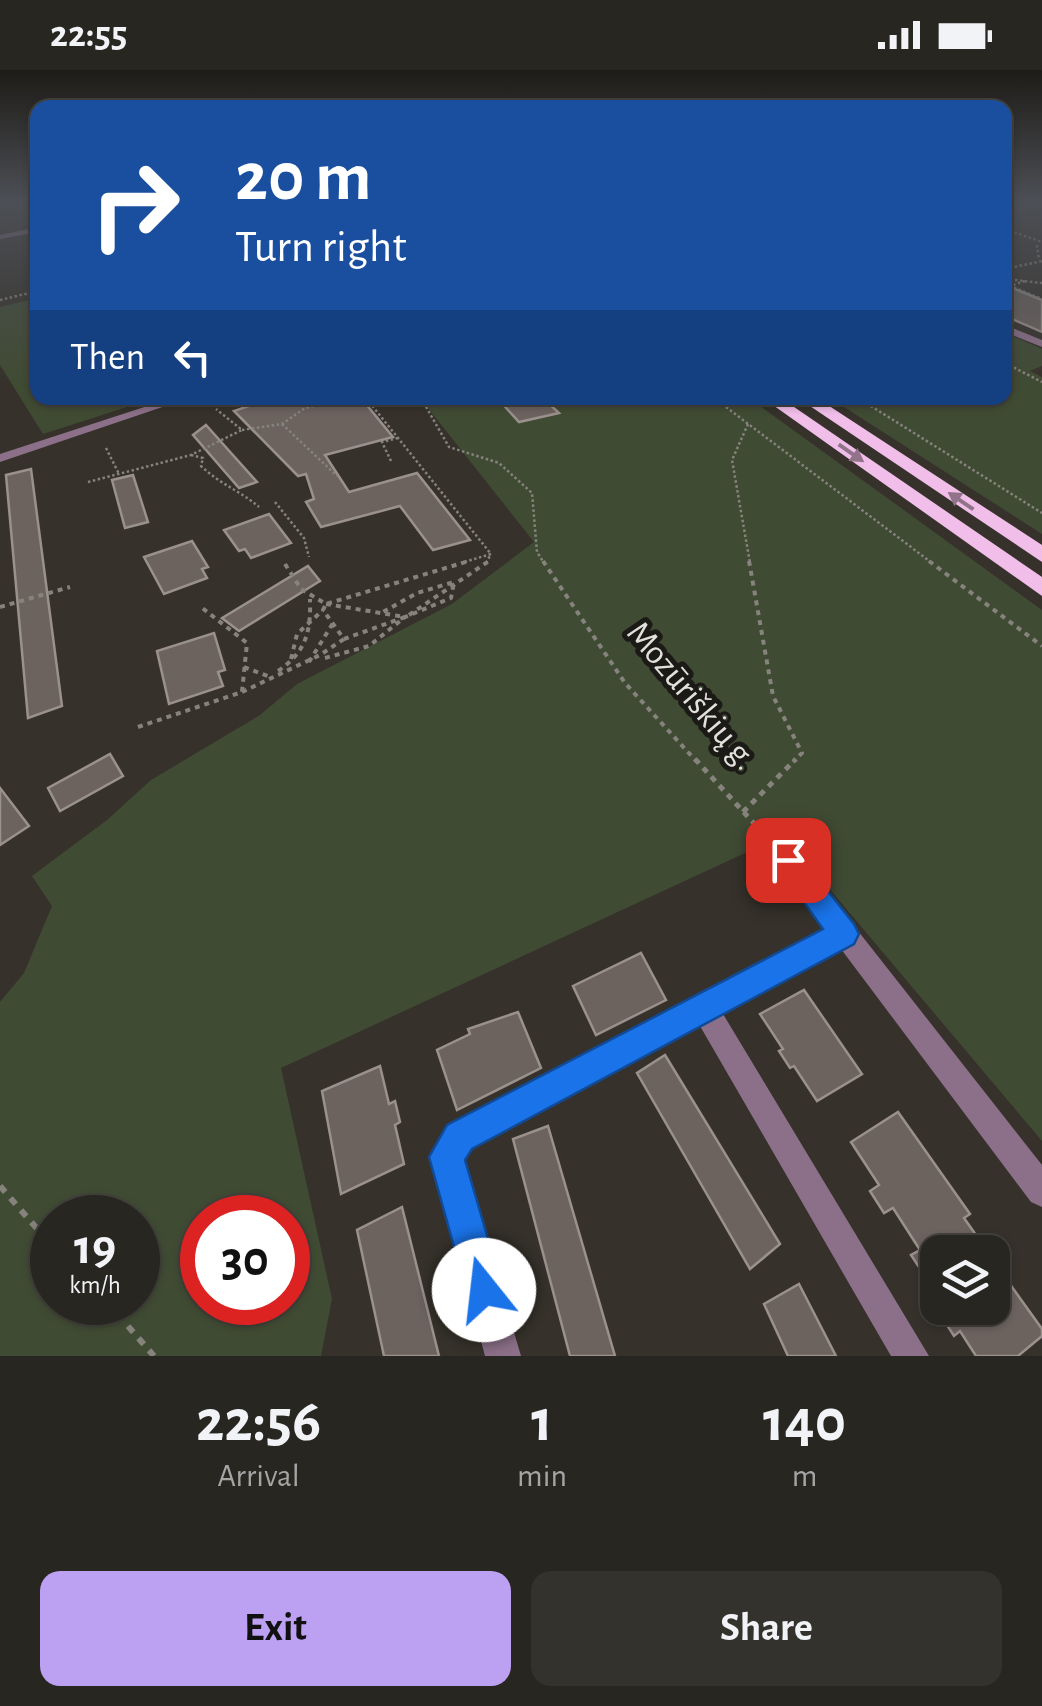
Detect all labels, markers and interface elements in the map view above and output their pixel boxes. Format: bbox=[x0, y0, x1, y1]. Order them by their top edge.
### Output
text: 22:55 bbox=[50, 16, 127, 54]
icon: right bbox=[70, 140, 200, 270]
text: 20 m bbox=[235, 143, 372, 213]
text: Turn right bbox=[235, 225, 407, 270]
icon: left bbox=[165, 330, 220, 385]
text: Then bbox=[70, 339, 145, 377]
one-way arrow bbox=[838, 443, 864, 462]
one-way arrow bbox=[947, 492, 974, 511]
street label: Mozūriškių g. bbox=[620, 615, 764, 777]
pin bbox=[746, 818, 831, 903]
icon: arrive bbox=[761, 833, 816, 888]
speed limit sign: 30 bbox=[180, 1195, 310, 1325]
text: 19 bbox=[74, 1223, 116, 1273]
map controls bbox=[920, 1235, 1010, 1325]
button: layers bbox=[920, 1235, 1010, 1325]
position arrow bbox=[432, 1238, 536, 1342]
text: km/h bbox=[69, 1273, 121, 1298]
text: 22:56 bbox=[196, 1392, 321, 1452]
text: 1 bbox=[531, 1392, 553, 1452]
text: 140 bbox=[763, 1392, 846, 1452]
text: Arrival bbox=[217, 1460, 300, 1492]
text: min bbox=[517, 1460, 567, 1492]
text: m bbox=[792, 1460, 817, 1492]
button: Exit bbox=[40, 1571, 511, 1686]
button: Share bbox=[531, 1571, 1002, 1686]

